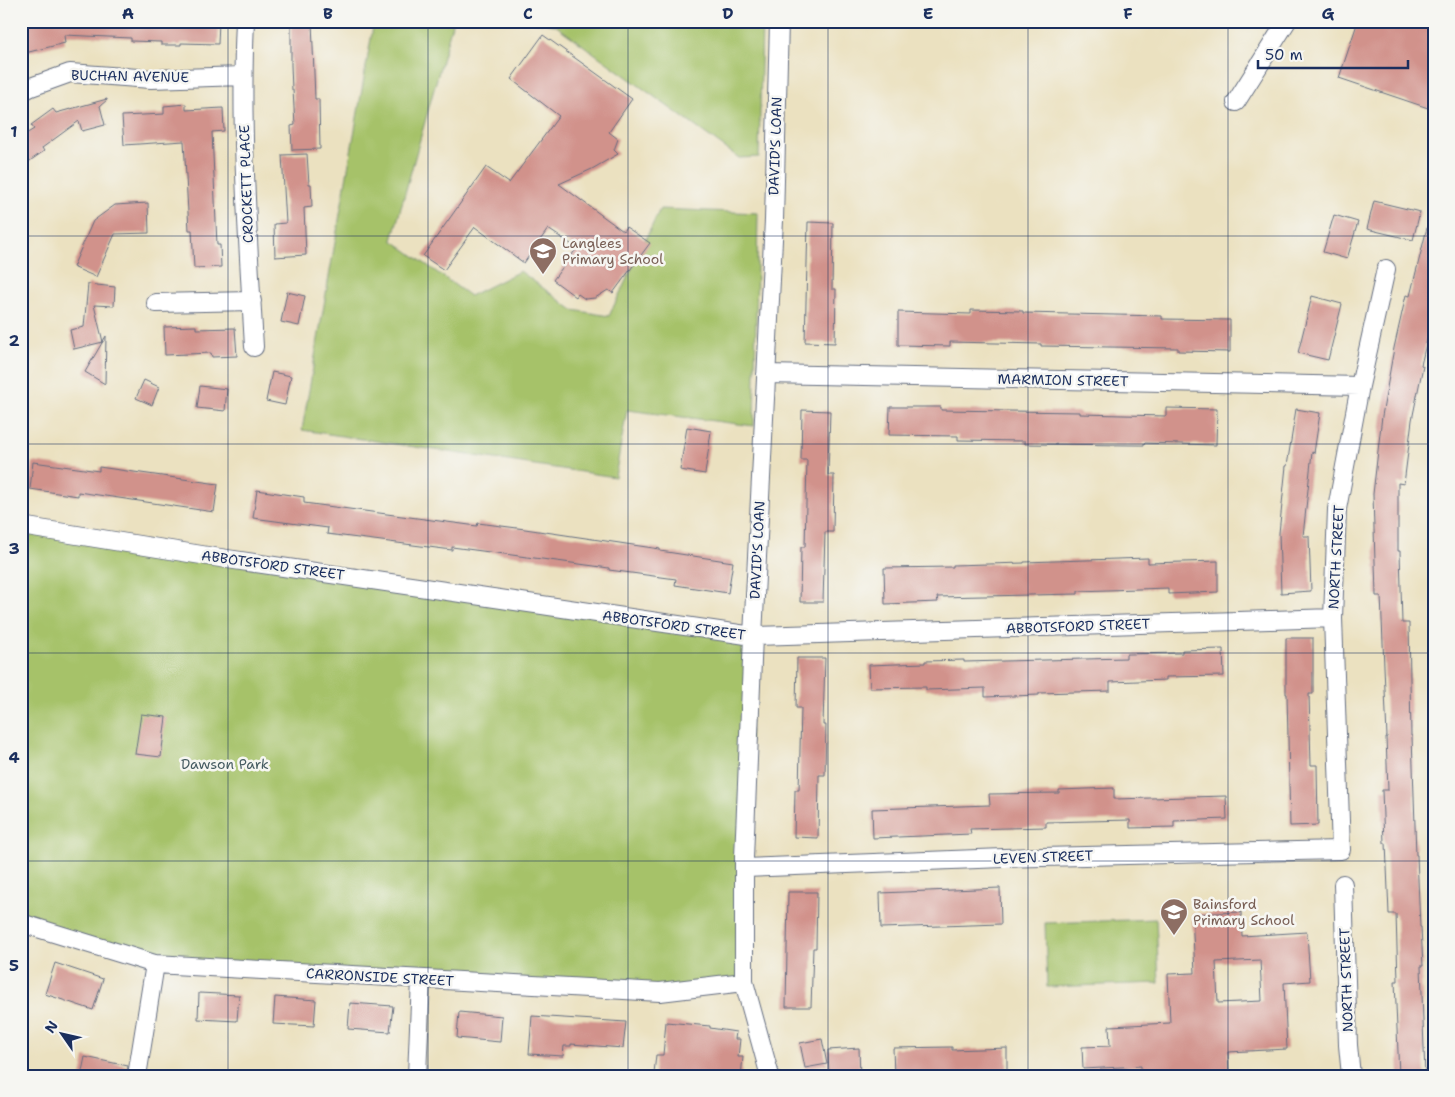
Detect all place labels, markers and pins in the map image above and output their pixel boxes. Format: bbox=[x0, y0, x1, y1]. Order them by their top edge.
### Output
place label: Langlees Primary School bbox=[562, 234, 664, 268]
school or university icon: Langlees Primary School bbox=[528, 236, 558, 275]
place label: Bainsford Primary School bbox=[1193, 895, 1295, 929]
school or university icon: Bainsford Primary School bbox=[1159, 897, 1189, 936]

